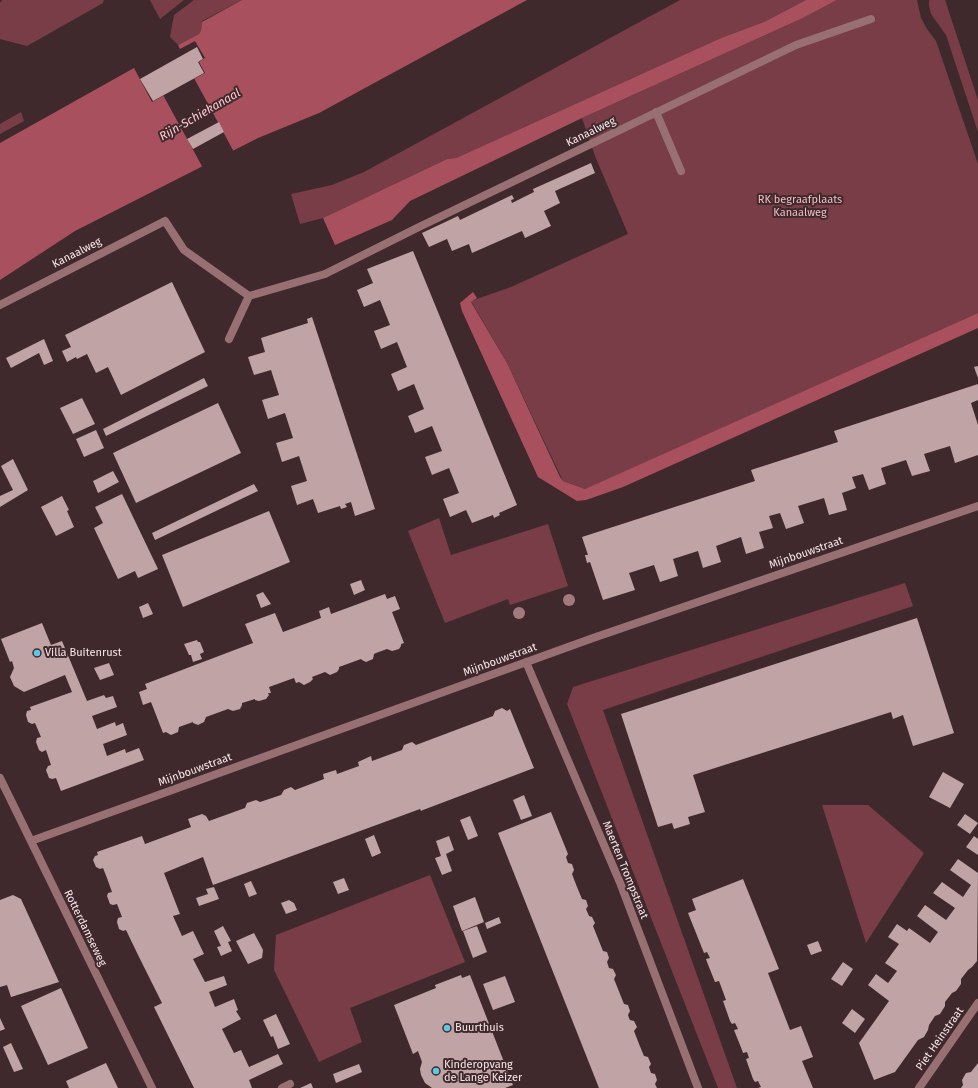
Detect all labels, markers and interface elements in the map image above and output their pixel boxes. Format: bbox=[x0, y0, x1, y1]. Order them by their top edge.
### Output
water label: Rijn-Schiekanaal bbox=[157, 86, 243, 144]
street label: Kanaalweg bbox=[564, 114, 618, 150]
park label: RK begraafplaats Kanaalweg bbox=[758, 193, 842, 219]
street label: Kanaalweg bbox=[50, 235, 104, 271]
street label: Mijnbouwstraat bbox=[767, 534, 845, 572]
street label: Mijnbouwstraat bbox=[461, 641, 539, 679]
place label: Villa Buitenrust bbox=[45, 646, 122, 660]
marker: Villa Buitenrust bbox=[32, 648, 42, 658]
street label: Mijnbouwstraat bbox=[156, 751, 234, 789]
street label: Maerten Trompstraat bbox=[599, 819, 651, 921]
street label: Rotterdamseweg bbox=[61, 888, 109, 968]
street label: Piet Heinstraat bbox=[913, 1005, 967, 1073]
place label: Buurthuis bbox=[455, 1021, 504, 1035]
marker: Buurthuis bbox=[442, 1023, 452, 1033]
place label: Kinderopvang de Lange Keizer bbox=[444, 1058, 522, 1084]
marker: Kinderopvang de Lange Keizer bbox=[431, 1066, 441, 1076]

